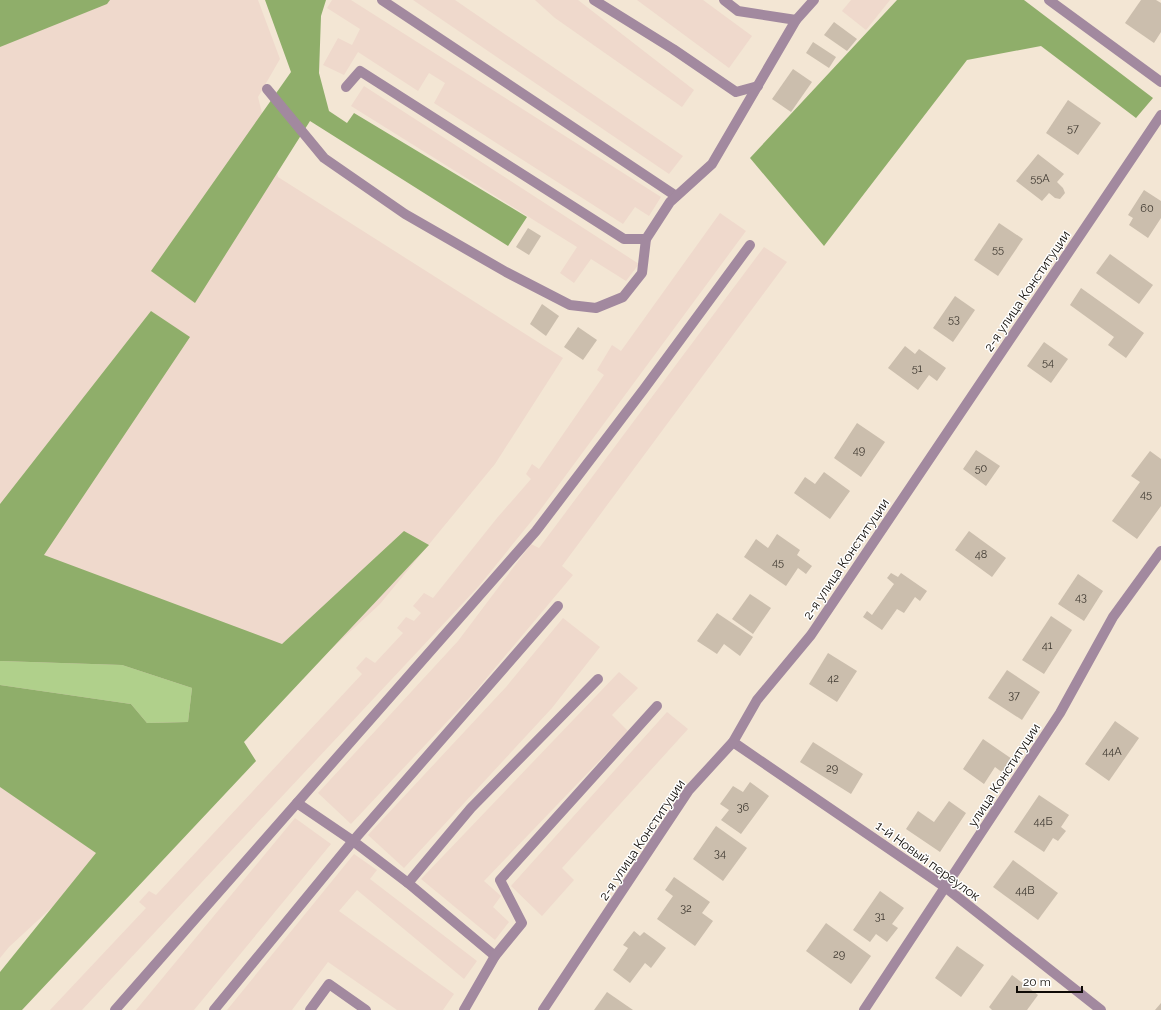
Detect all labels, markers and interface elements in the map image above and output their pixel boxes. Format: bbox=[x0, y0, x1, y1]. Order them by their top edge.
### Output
house number: 57 bbox=[1067, 122, 1079, 135]
house number: 55А bbox=[1030, 172, 1050, 185]
house number: 60 bbox=[1140, 202, 1154, 215]
street label: 2-я улица Конституции bbox=[981, 228, 1073, 354]
house number: 55 bbox=[992, 243, 1004, 256]
house number: 53 bbox=[948, 313, 960, 326]
house number: 54 bbox=[1042, 356, 1054, 369]
house number: 51 bbox=[912, 362, 923, 375]
house number: 49 bbox=[853, 444, 865, 457]
house number: 50 bbox=[975, 462, 988, 475]
house number: 45 bbox=[1140, 488, 1152, 501]
street label: 2-я улица Конституции bbox=[800, 496, 892, 622]
house number: 48 bbox=[975, 548, 987, 561]
house number: 45 bbox=[772, 556, 784, 569]
house number: 43 bbox=[1075, 591, 1087, 604]
house number: 41 bbox=[1042, 639, 1053, 652]
house number: 42 bbox=[827, 672, 839, 685]
house number: 37 bbox=[1008, 689, 1020, 702]
street label: улица Конституции bbox=[965, 720, 1043, 830]
house number: 44А bbox=[1102, 745, 1122, 758]
house number: 29 bbox=[826, 762, 838, 775]
street label: 2-я улица Конституции bbox=[596, 777, 688, 903]
house number: 36 bbox=[737, 801, 750, 814]
house number: 44Б bbox=[1033, 815, 1053, 828]
street label: 1-й Новый переулок bbox=[873, 818, 983, 904]
house number: 34 bbox=[714, 847, 726, 860]
house number: 44В bbox=[1015, 884, 1035, 897]
house number: 32 bbox=[680, 902, 692, 915]
house number: 31 bbox=[875, 910, 886, 923]
house number: 29 bbox=[833, 948, 845, 961]
scale bar bbox=[1017, 968, 1082, 994]
text: 20 m bbox=[1023, 975, 1051, 989]

